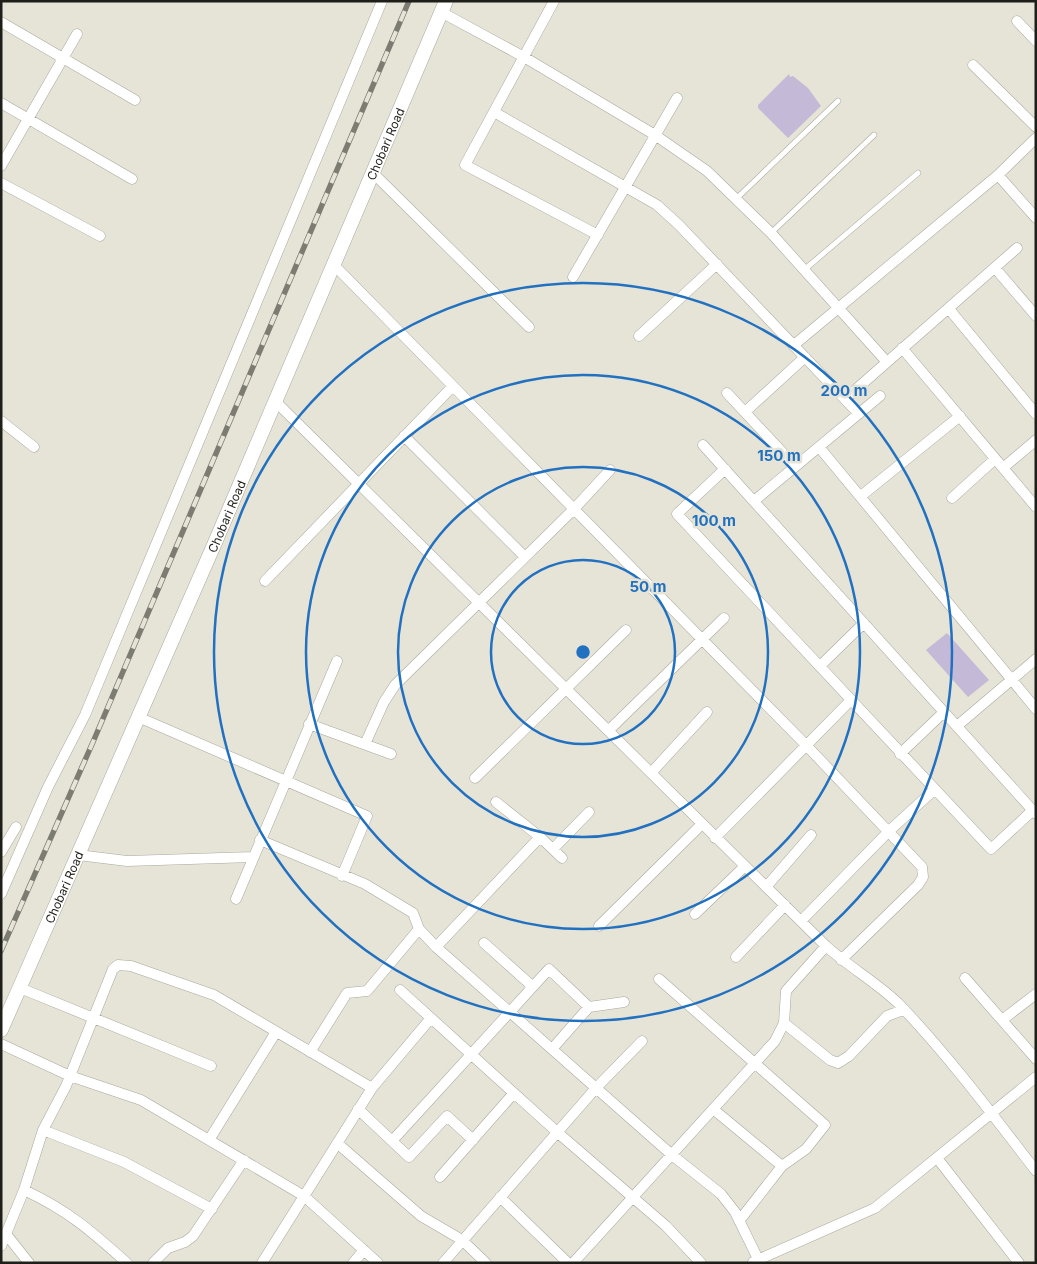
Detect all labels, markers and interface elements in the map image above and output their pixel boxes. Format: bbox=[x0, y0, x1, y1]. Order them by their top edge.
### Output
street label: Chobari Road bbox=[363, 105, 407, 182]
text: 200 m bbox=[821, 381, 867, 400]
text: 150 m bbox=[757, 446, 801, 465]
street label: Chobari Road bbox=[204, 478, 248, 555]
text: 100 m bbox=[692, 511, 736, 530]
text: 50 m bbox=[630, 577, 666, 596]
centre of rings bbox=[574, 643, 592, 661]
street label: Chobari Road bbox=[41, 849, 86, 926]

